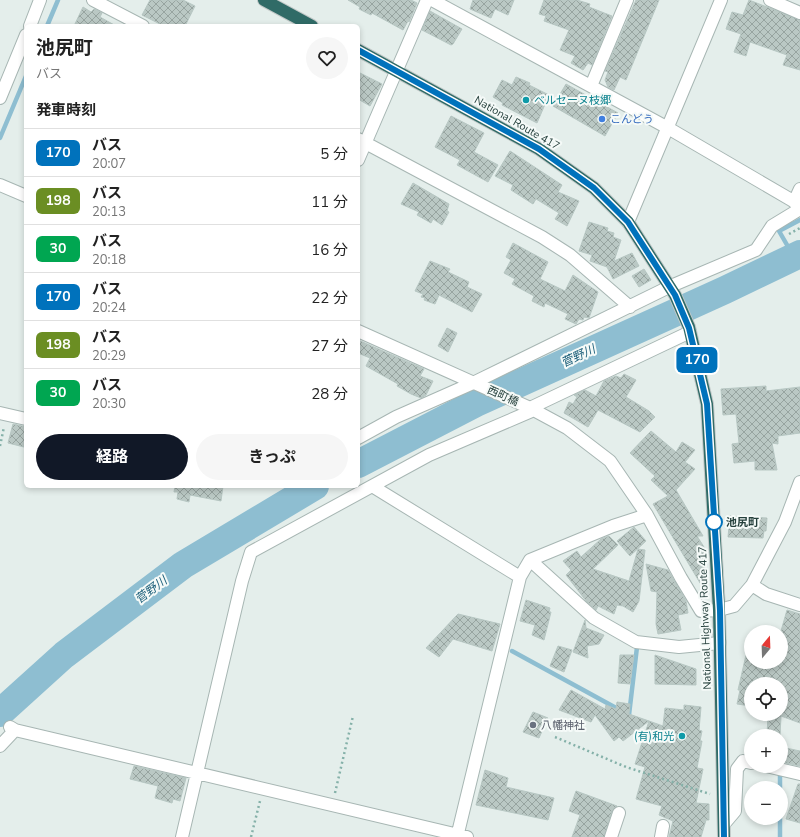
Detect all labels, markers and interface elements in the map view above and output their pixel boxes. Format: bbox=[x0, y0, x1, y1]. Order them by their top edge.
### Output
text: 池尻町 bbox=[36, 35, 93, 61]
button: heart bbox=[306, 37, 348, 79]
text: バス bbox=[36, 65, 62, 83]
street label: National Route 417 bbox=[471, 92, 563, 154]
place label: ベルセーヌ枝郷 bbox=[534, 93, 611, 108]
marker: ベルセーヌ枝郷 bbox=[521, 95, 531, 105]
text: 発車時刻 bbox=[36, 100, 96, 120]
place label: こんどう bbox=[610, 112, 654, 127]
marker: こんどう bbox=[597, 114, 607, 124]
text: バス bbox=[92, 135, 122, 155]
text: 170 bbox=[45, 143, 71, 162]
text: 5 分 bbox=[320, 144, 348, 164]
text: 20:07 bbox=[92, 155, 126, 173]
text: バス bbox=[92, 183, 122, 203]
text: 198 bbox=[45, 191, 71, 210]
text: 11 分 bbox=[311, 192, 348, 212]
text: 20:13 bbox=[92, 203, 126, 221]
text: バス bbox=[92, 231, 122, 251]
text: 30 bbox=[50, 239, 66, 258]
text: 16 分 bbox=[311, 240, 348, 260]
text: 20:18 bbox=[92, 251, 126, 269]
text: バス bbox=[92, 279, 122, 299]
text: 170 bbox=[45, 287, 71, 306]
text: 22 分 bbox=[311, 288, 348, 308]
text: 20:24 bbox=[92, 299, 126, 317]
text: バス bbox=[92, 327, 122, 347]
text: 198 bbox=[45, 335, 71, 354]
text: 27 分 bbox=[311, 336, 348, 356]
water label: 菅野川 bbox=[558, 340, 600, 371]
text: 20:29 bbox=[92, 347, 126, 365]
line badge: 170 bbox=[674, 347, 720, 373]
text: 170 bbox=[684, 350, 710, 369]
text: バス bbox=[92, 375, 122, 395]
street label: 西町橋 bbox=[485, 382, 521, 410]
text: 30 bbox=[50, 383, 66, 402]
text: 28 分 bbox=[311, 384, 348, 404]
text: 20:30 bbox=[92, 395, 126, 413]
button: 経路 bbox=[36, 434, 188, 480]
button: きっぷ bbox=[196, 434, 348, 480]
marker: 池尻町 bbox=[705, 513, 723, 531]
place label: 池尻町 bbox=[726, 515, 759, 530]
street label: National Highway Route 417 bbox=[695, 546, 715, 690]
water label: 菅野川 bbox=[132, 572, 172, 607]
north arrow bbox=[744, 625, 788, 669]
map controls bbox=[744, 625, 788, 825]
button: locate bbox=[744, 677, 788, 721]
place label: 八幡神社 bbox=[541, 718, 585, 733]
marker: 八幡神社 bbox=[528, 720, 538, 730]
place label: (有)和光 bbox=[634, 729, 674, 744]
button: + bbox=[744, 729, 788, 773]
marker: (有)和光 bbox=[677, 731, 687, 741]
button: − bbox=[744, 781, 788, 825]

